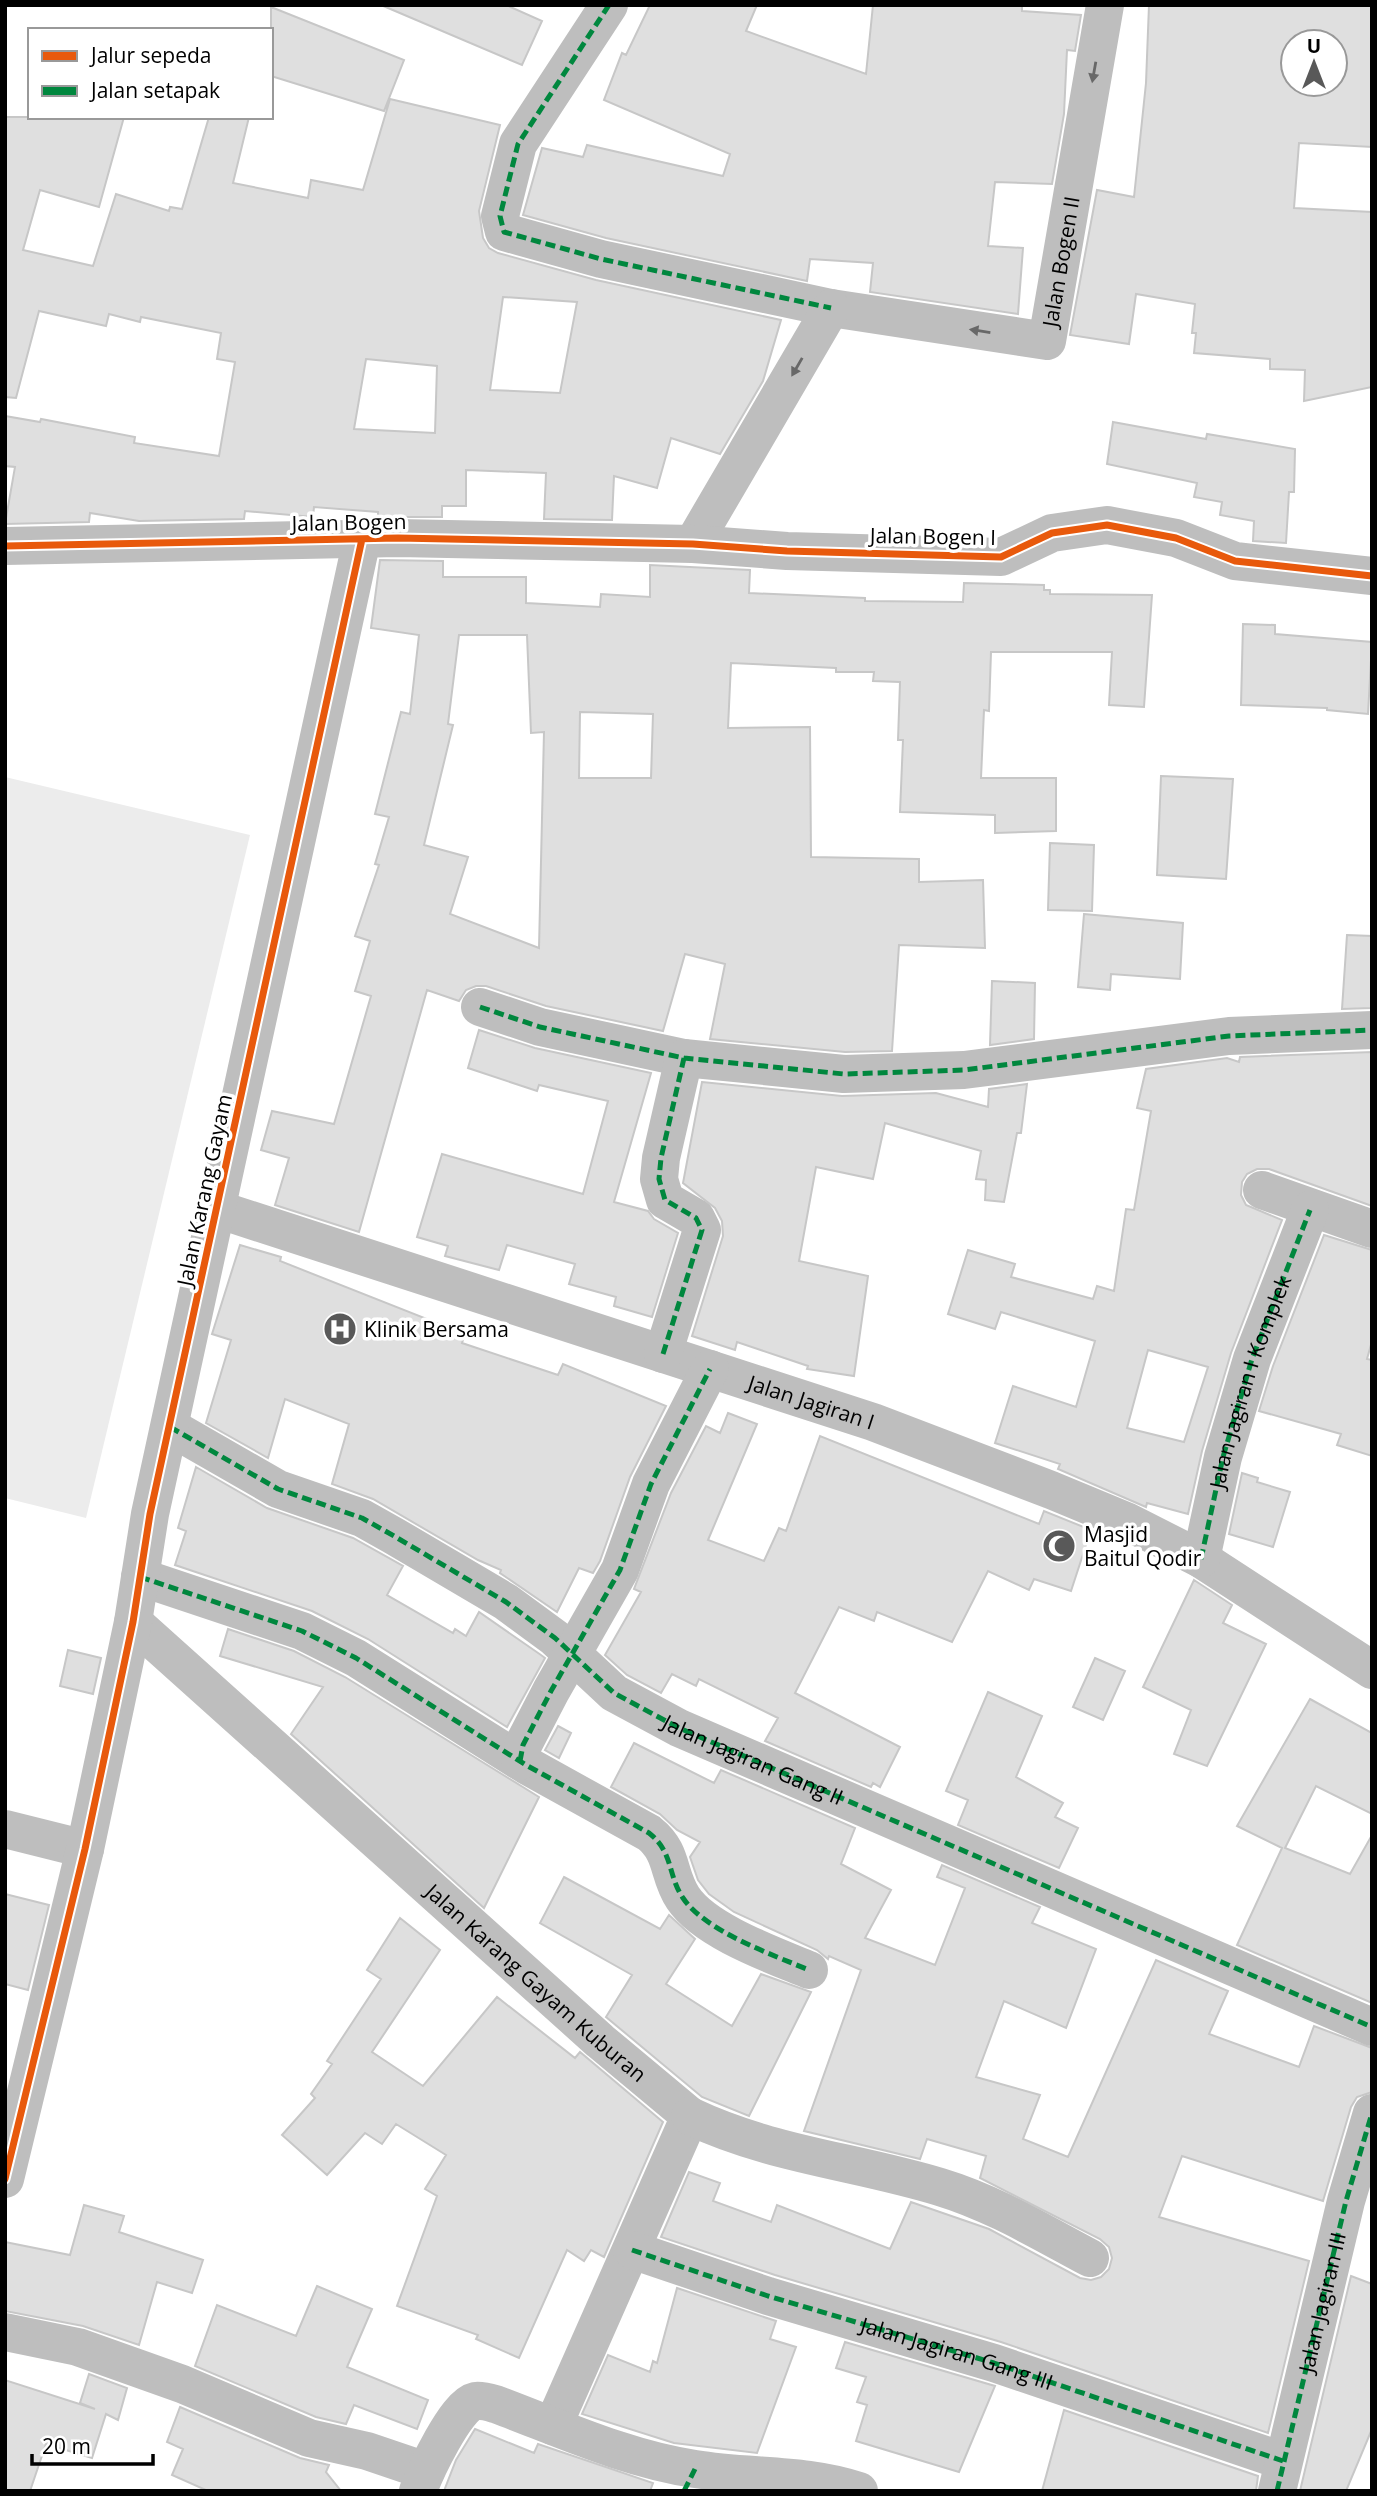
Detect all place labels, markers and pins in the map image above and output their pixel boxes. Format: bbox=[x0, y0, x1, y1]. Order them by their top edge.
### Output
hospital icon: Klinik Bersama bbox=[321, 1310, 359, 1348]
place label: Klinik Bersama bbox=[364, 1315, 509, 1343]
place label: Masjid Baitul Qodir bbox=[1084, 1520, 1202, 1572]
mosque icon: Masjid Baitul Qodir bbox=[1040, 1527, 1078, 1565]

